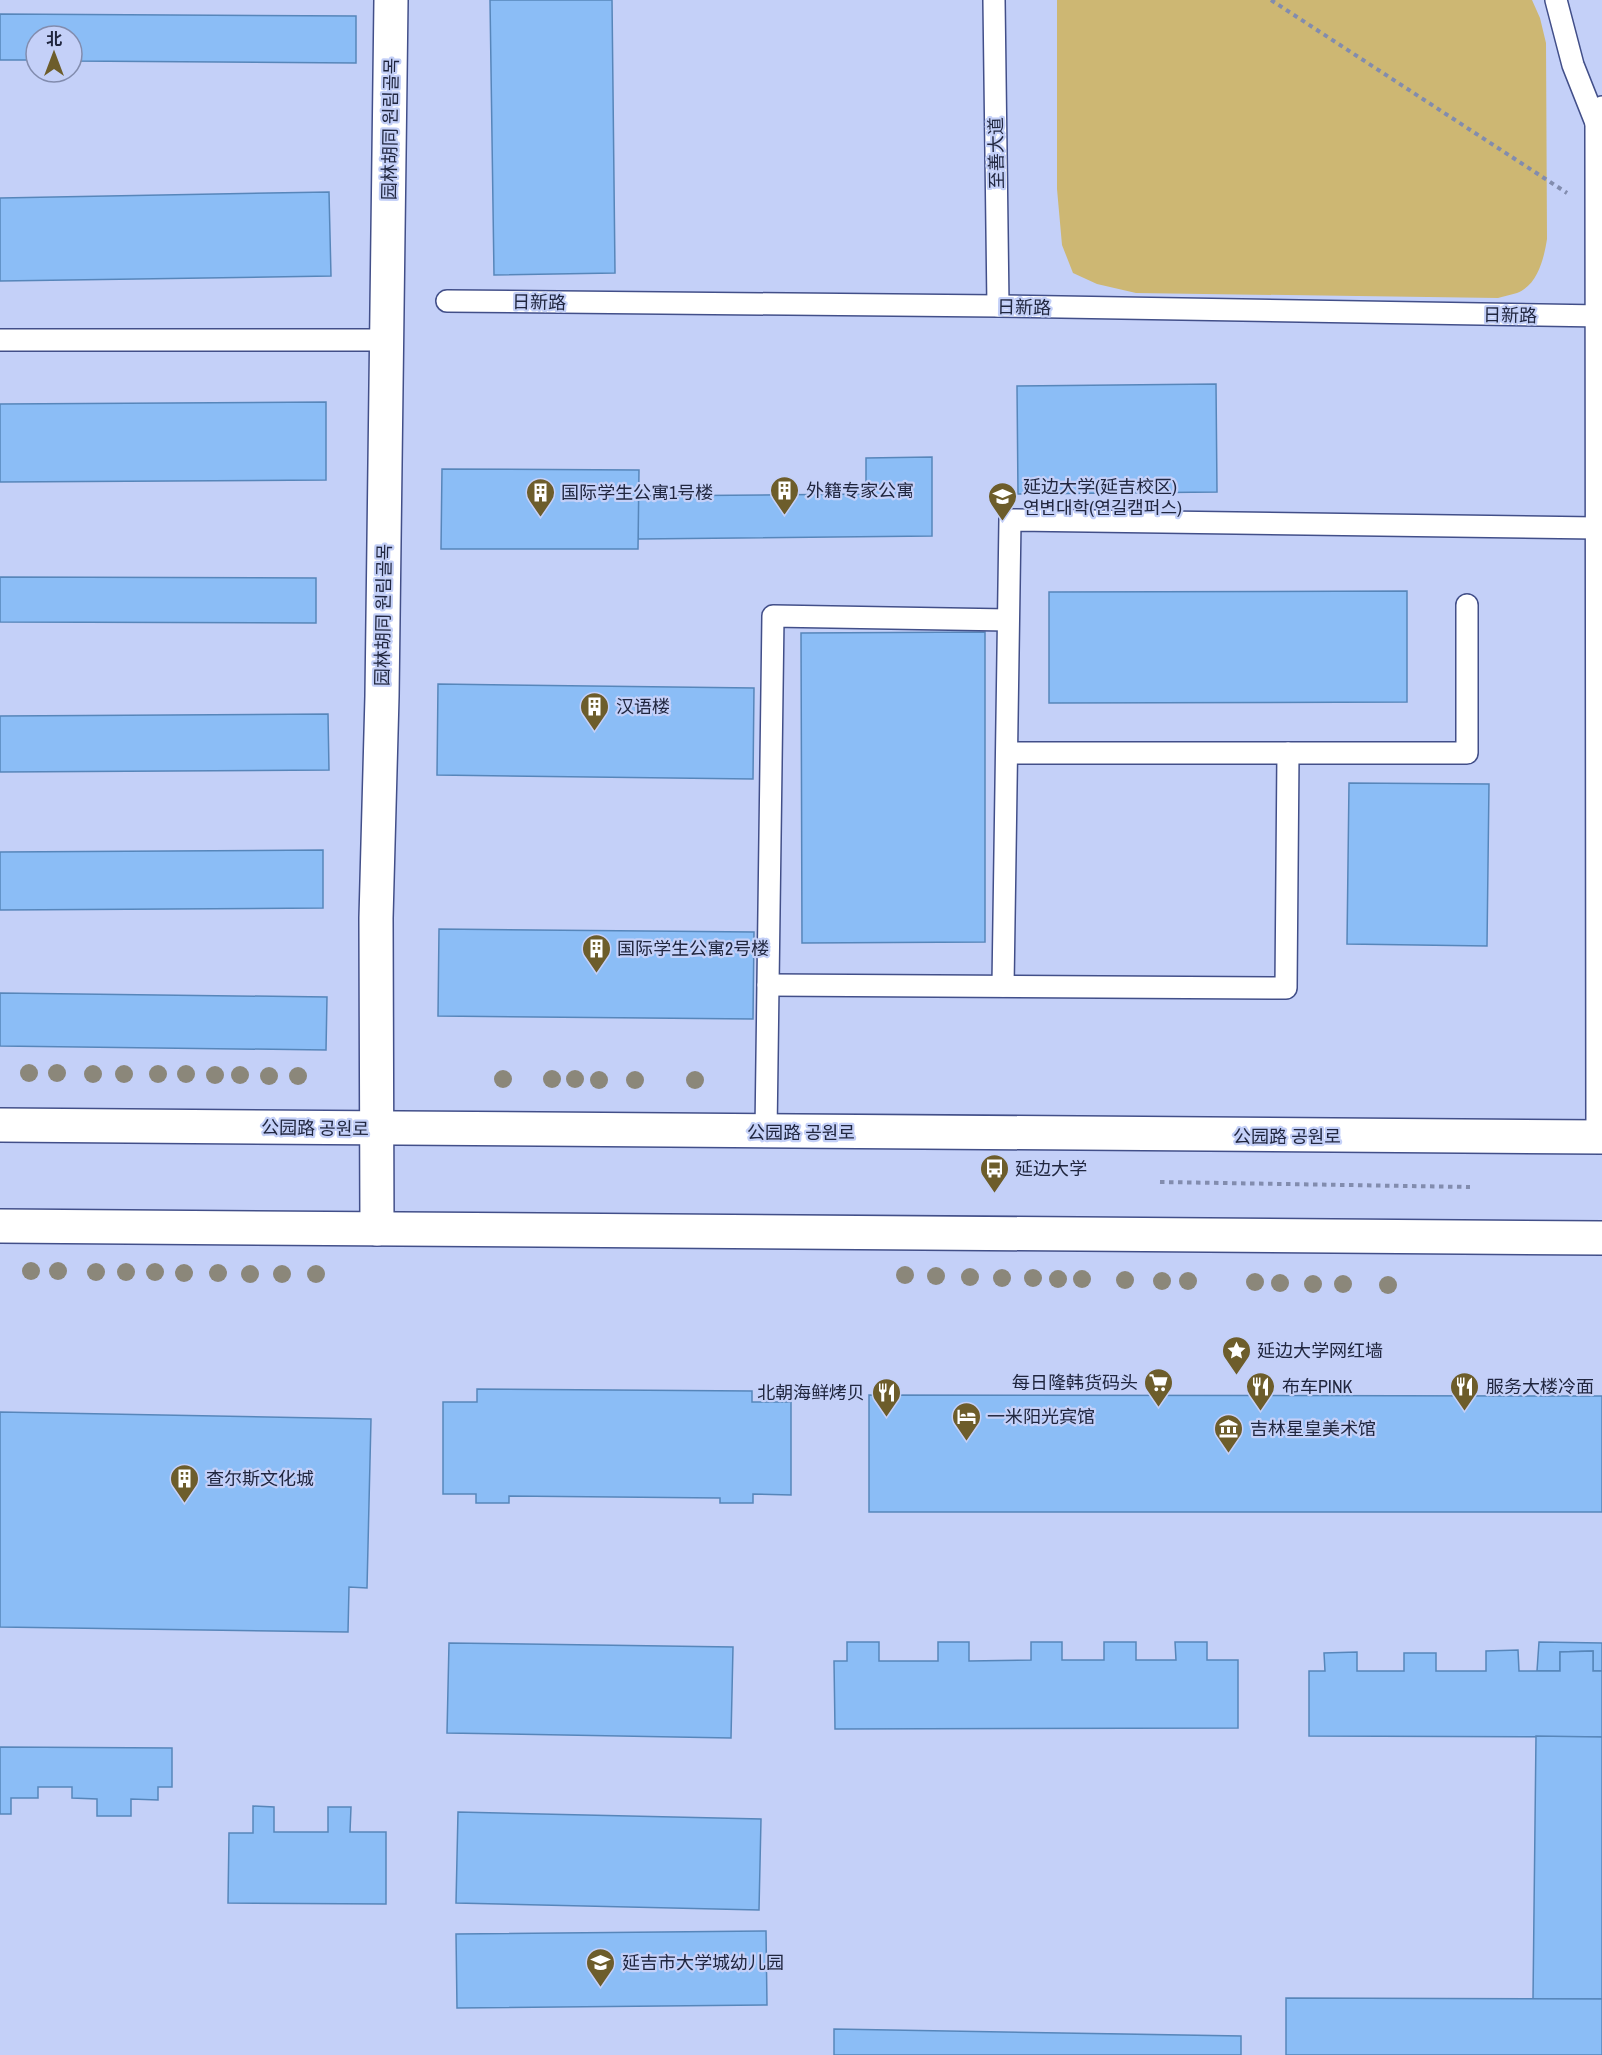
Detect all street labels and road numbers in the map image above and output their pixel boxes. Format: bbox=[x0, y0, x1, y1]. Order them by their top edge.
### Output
street label: 园林胡同 원림골목 bbox=[376, 58, 404, 200]
street label: 至善大道 bbox=[983, 117, 1009, 189]
street label: 日新路 bbox=[512, 289, 566, 315]
street label: 日新路 bbox=[997, 294, 1051, 320]
street label: 日新路 bbox=[1483, 302, 1537, 328]
street label: 园林胡同 원림골목 bbox=[369, 544, 397, 686]
street label: 公园路 공원로 bbox=[261, 1115, 369, 1141]
street label: 公园路 공원로 bbox=[747, 1120, 855, 1145]
street label: 公园路 공원로 bbox=[1233, 1124, 1341, 1149]

